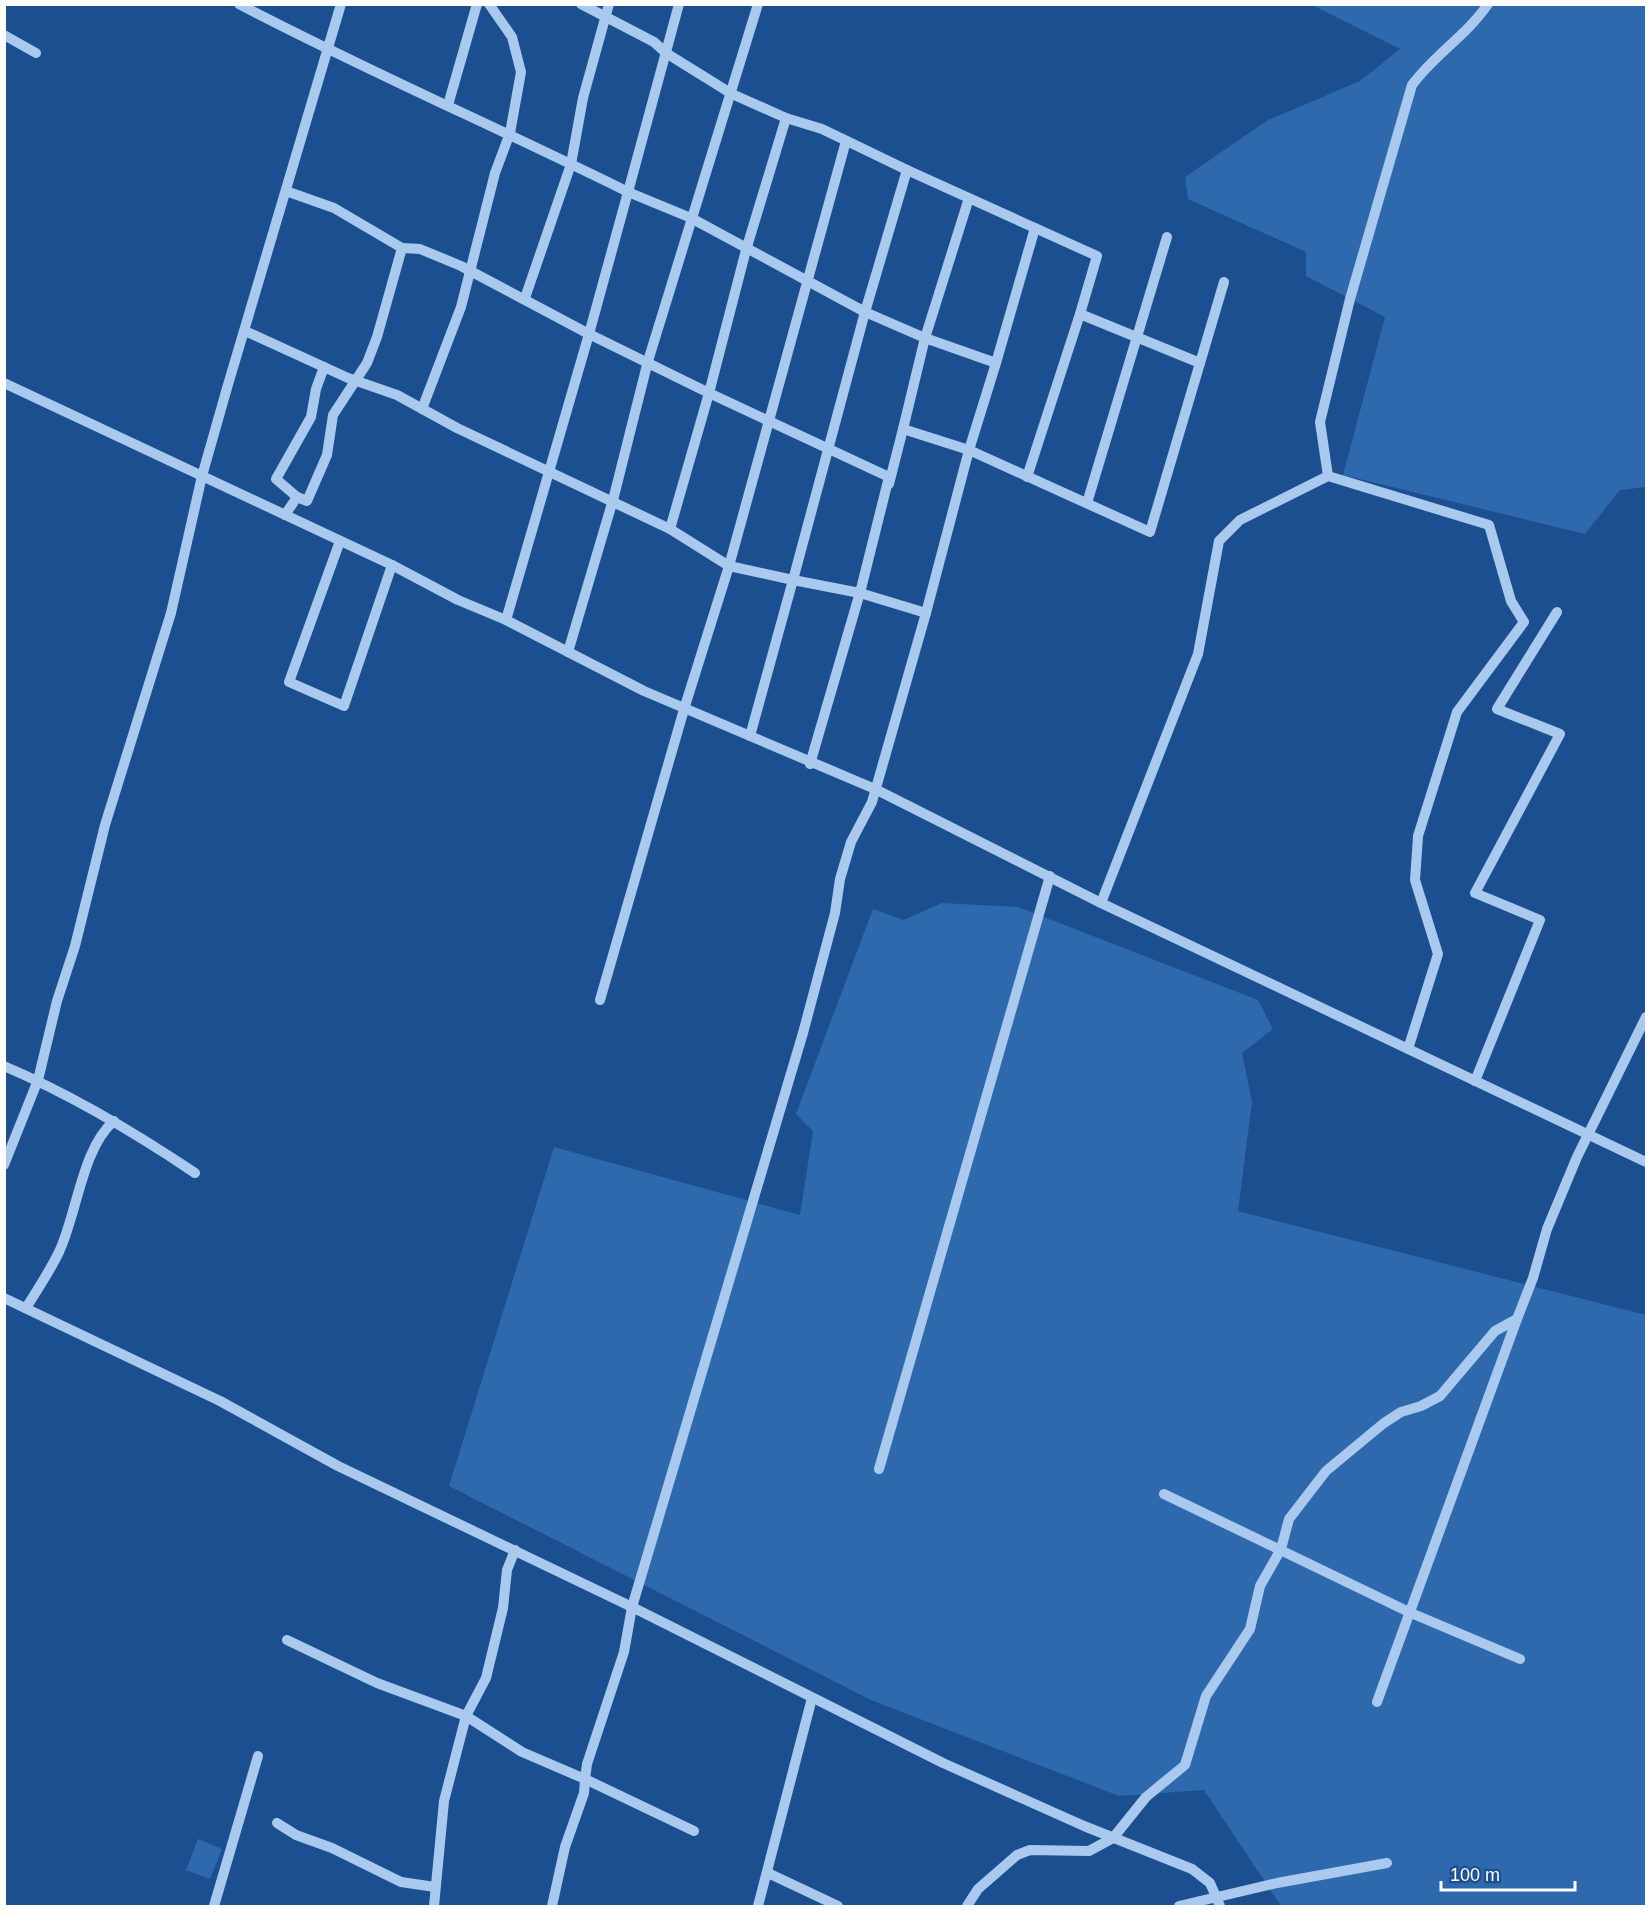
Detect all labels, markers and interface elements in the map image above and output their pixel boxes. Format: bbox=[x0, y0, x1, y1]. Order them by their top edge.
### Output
scale bar bbox=[1441, 1854, 1574, 1892]
text: 100 m bbox=[1450, 1865, 1500, 1885]

